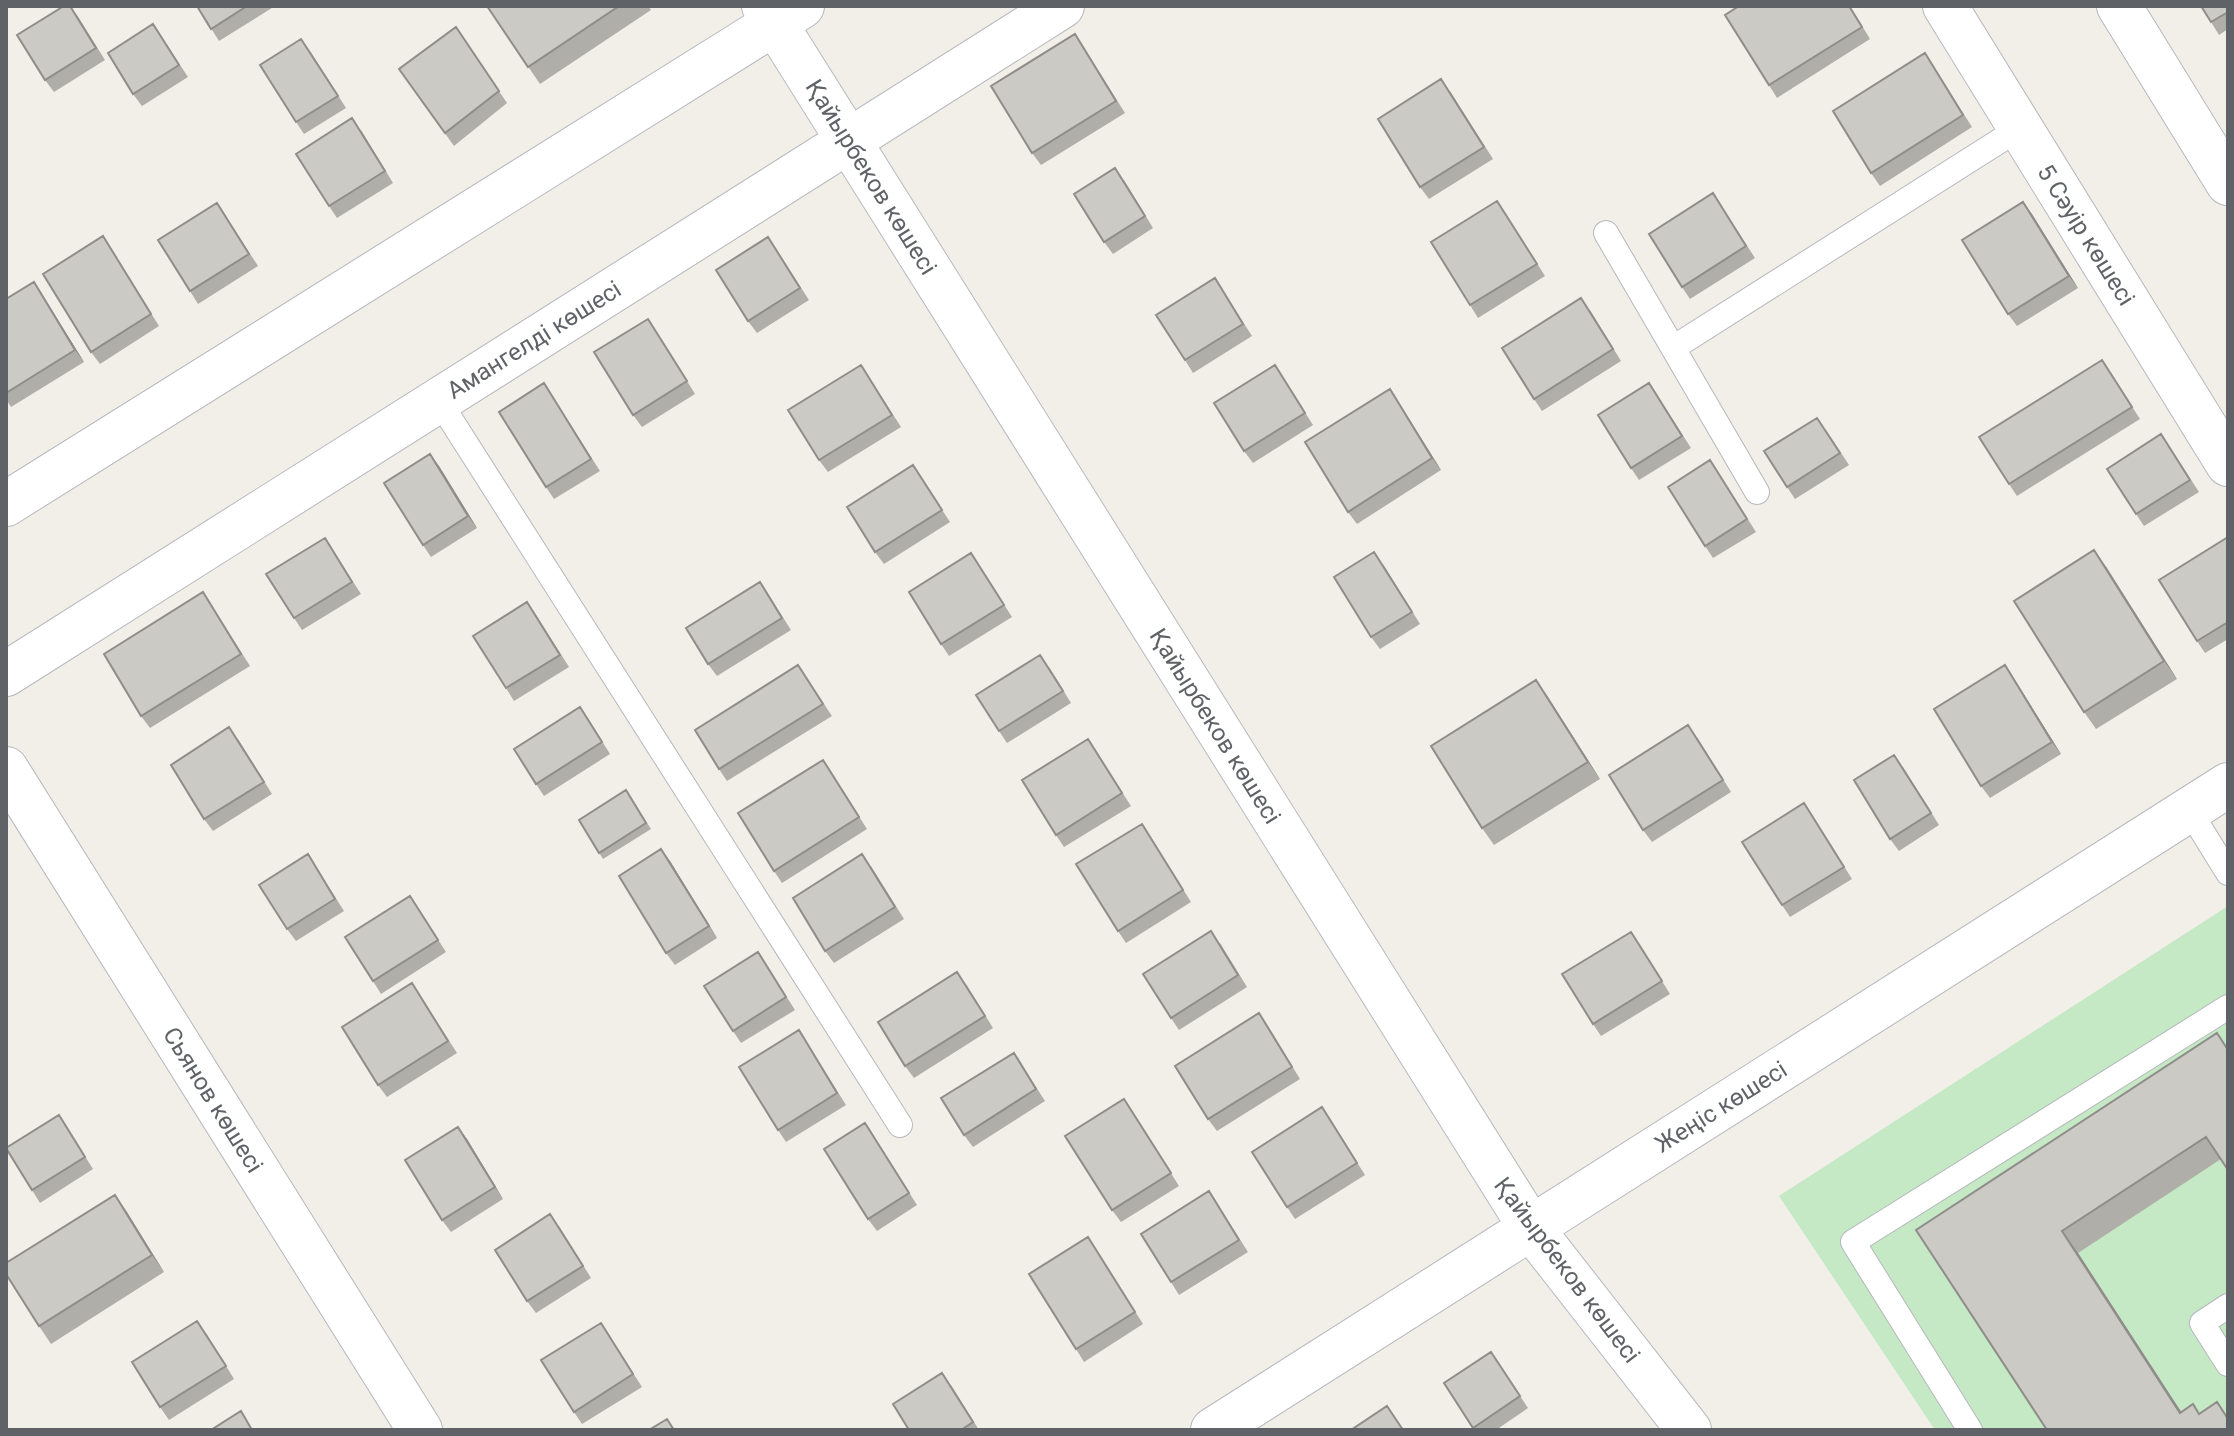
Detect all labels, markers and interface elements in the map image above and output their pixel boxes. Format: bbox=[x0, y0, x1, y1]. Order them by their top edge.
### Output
street label: Қайырбеков көшесі bbox=[800, 74, 942, 280]
street label: 5 Сәуір көшесі bbox=[2031, 159, 2141, 311]
street label: Амангелді көшесі bbox=[442, 275, 626, 405]
street label: Қайырбеков көшесі bbox=[1144, 623, 1286, 829]
street label: Сьянов көшесі bbox=[157, 1022, 269, 1178]
street label: Жеңіс көшесі bbox=[1650, 1055, 1792, 1159]
street label: Қайырбеков көшесі bbox=[1488, 1172, 1646, 1368]

